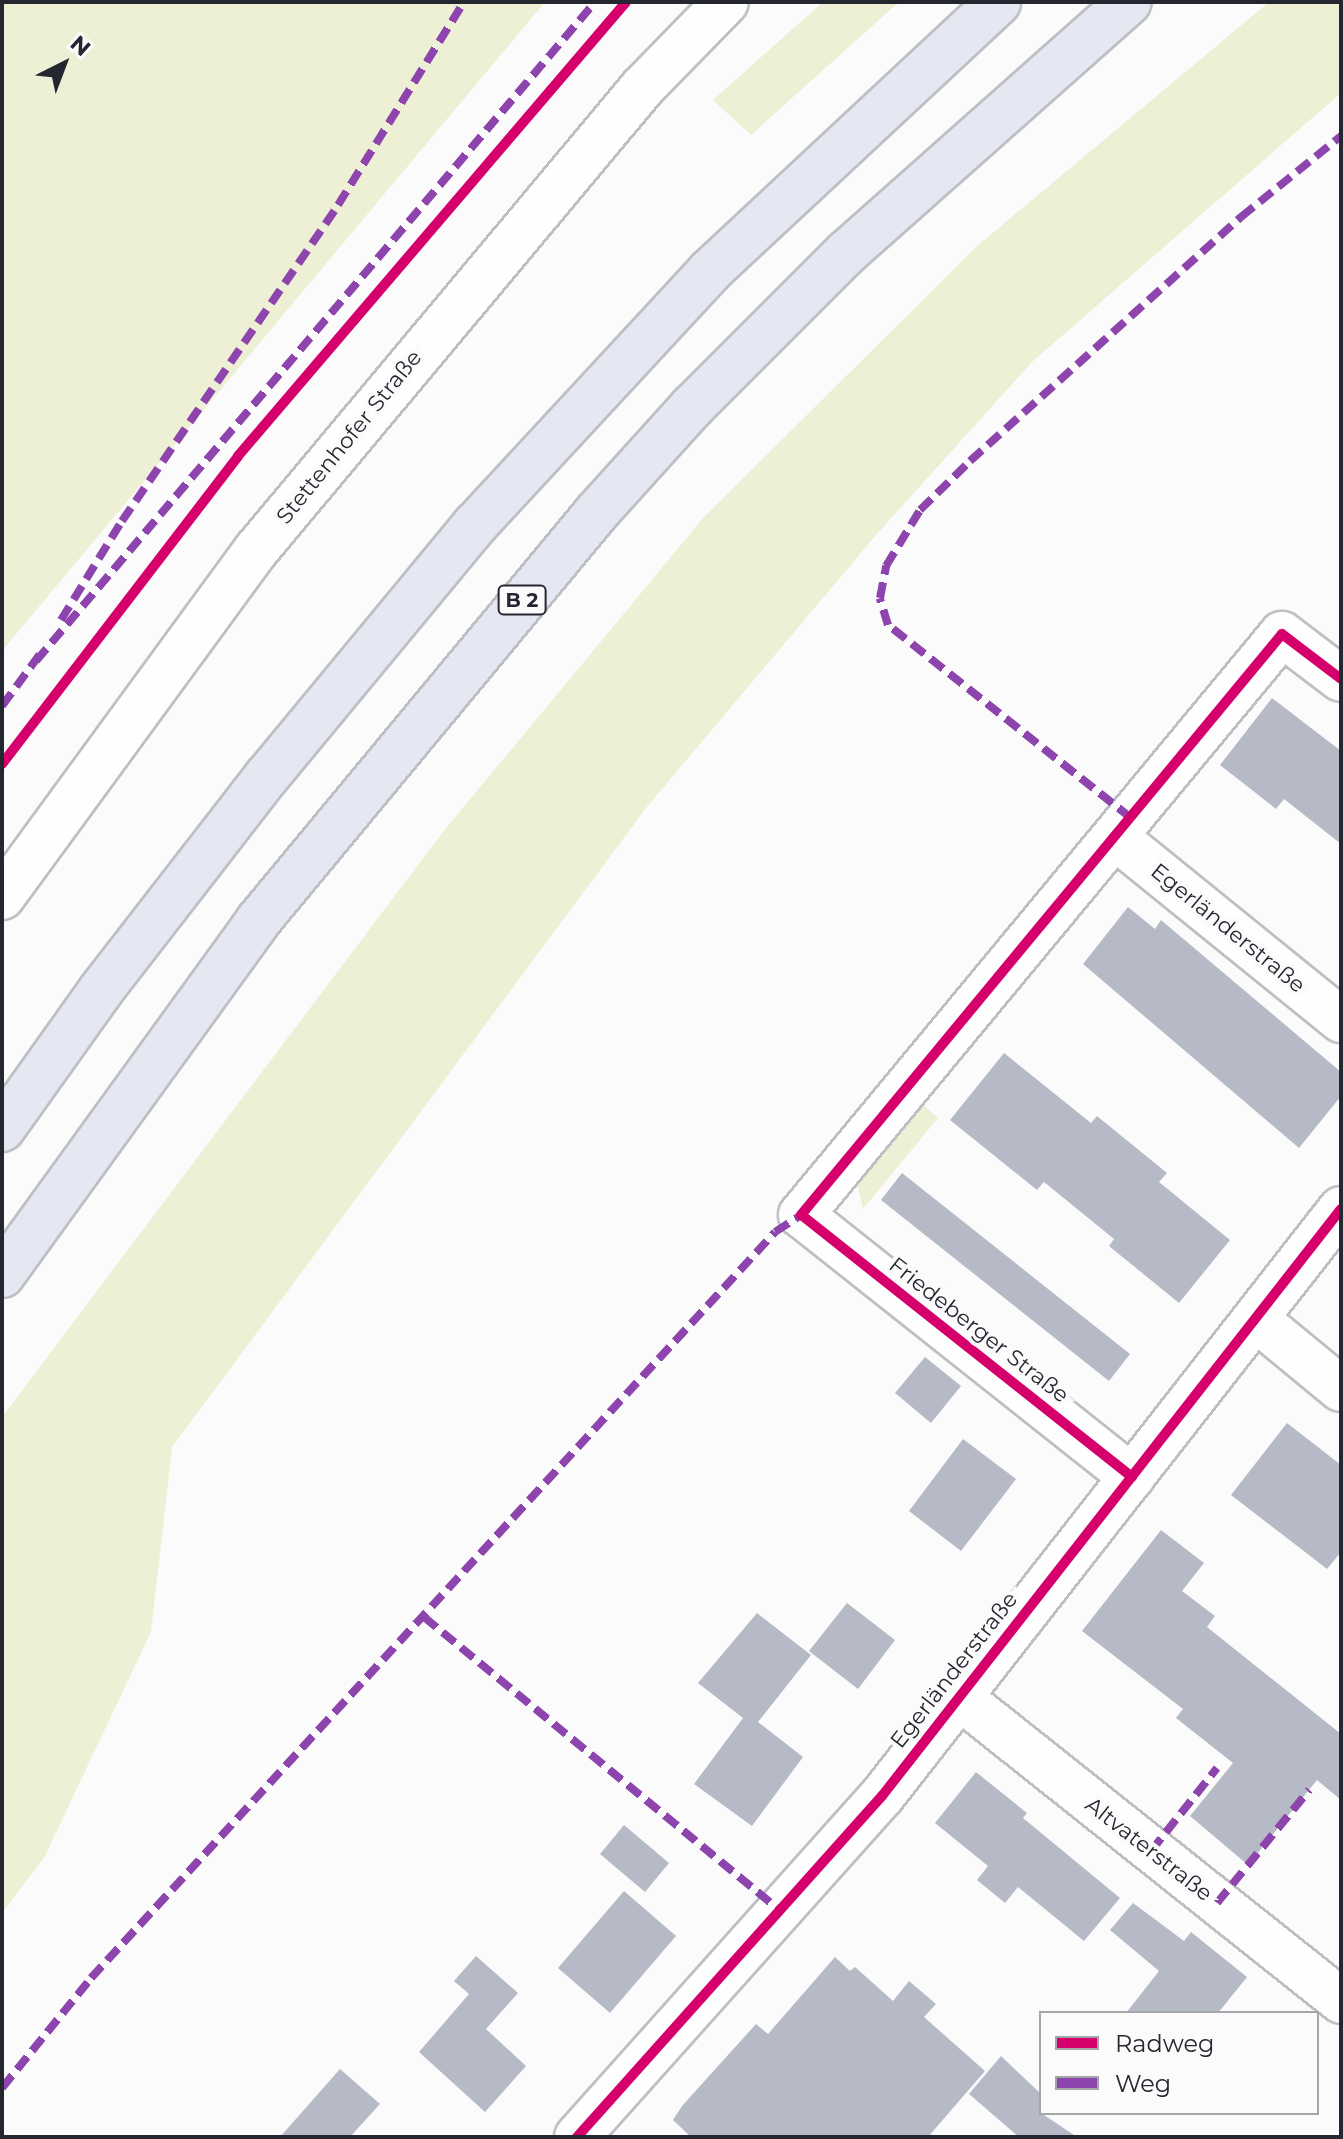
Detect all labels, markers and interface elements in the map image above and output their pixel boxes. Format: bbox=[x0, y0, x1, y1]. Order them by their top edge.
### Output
north arrow bbox=[24, 24, 104, 104]
text: N bbox=[65, 30, 96, 62]
street label: Stettenhofer Straße bbox=[271, 345, 427, 529]
road number: B 2 bbox=[496, 584, 548, 616]
street label: Egerländerstraße bbox=[1146, 858, 1310, 998]
street label: Friedeberger Straße bbox=[884, 1252, 1074, 1408]
street label: Egerländerstraße bbox=[885, 1587, 1023, 1753]
street label: Altvaterstraße bbox=[1080, 1791, 1218, 1907]
legend bbox=[1039, 2011, 1319, 2115]
text: Radweg bbox=[1115, 2029, 1214, 2058]
text: Weg bbox=[1115, 2069, 1171, 2098]

